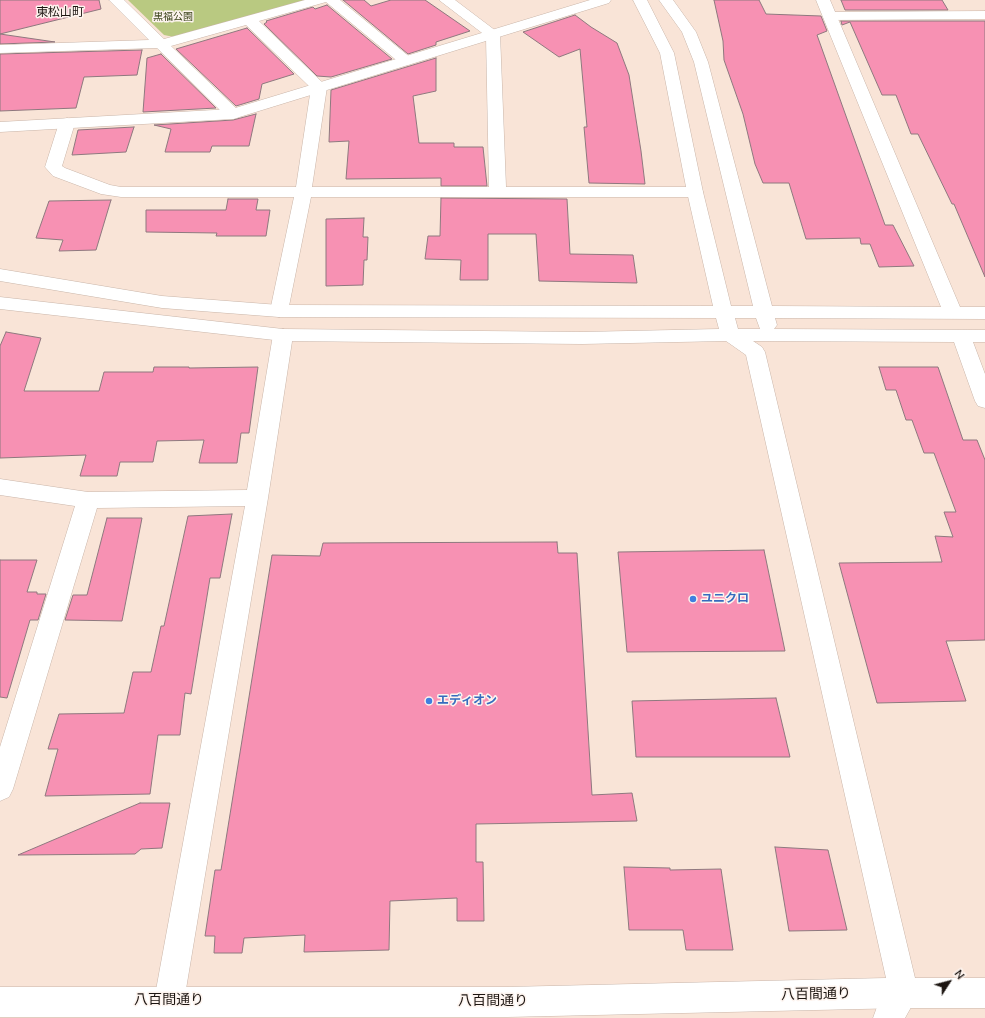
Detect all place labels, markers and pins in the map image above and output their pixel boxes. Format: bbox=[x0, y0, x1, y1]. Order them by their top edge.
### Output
place label: ユニクロ bbox=[701, 592, 749, 606]
marker: ユニクロ bbox=[688, 594, 698, 604]
place label: エディオン bbox=[437, 694, 497, 708]
marker: エディオン bbox=[424, 696, 434, 706]

